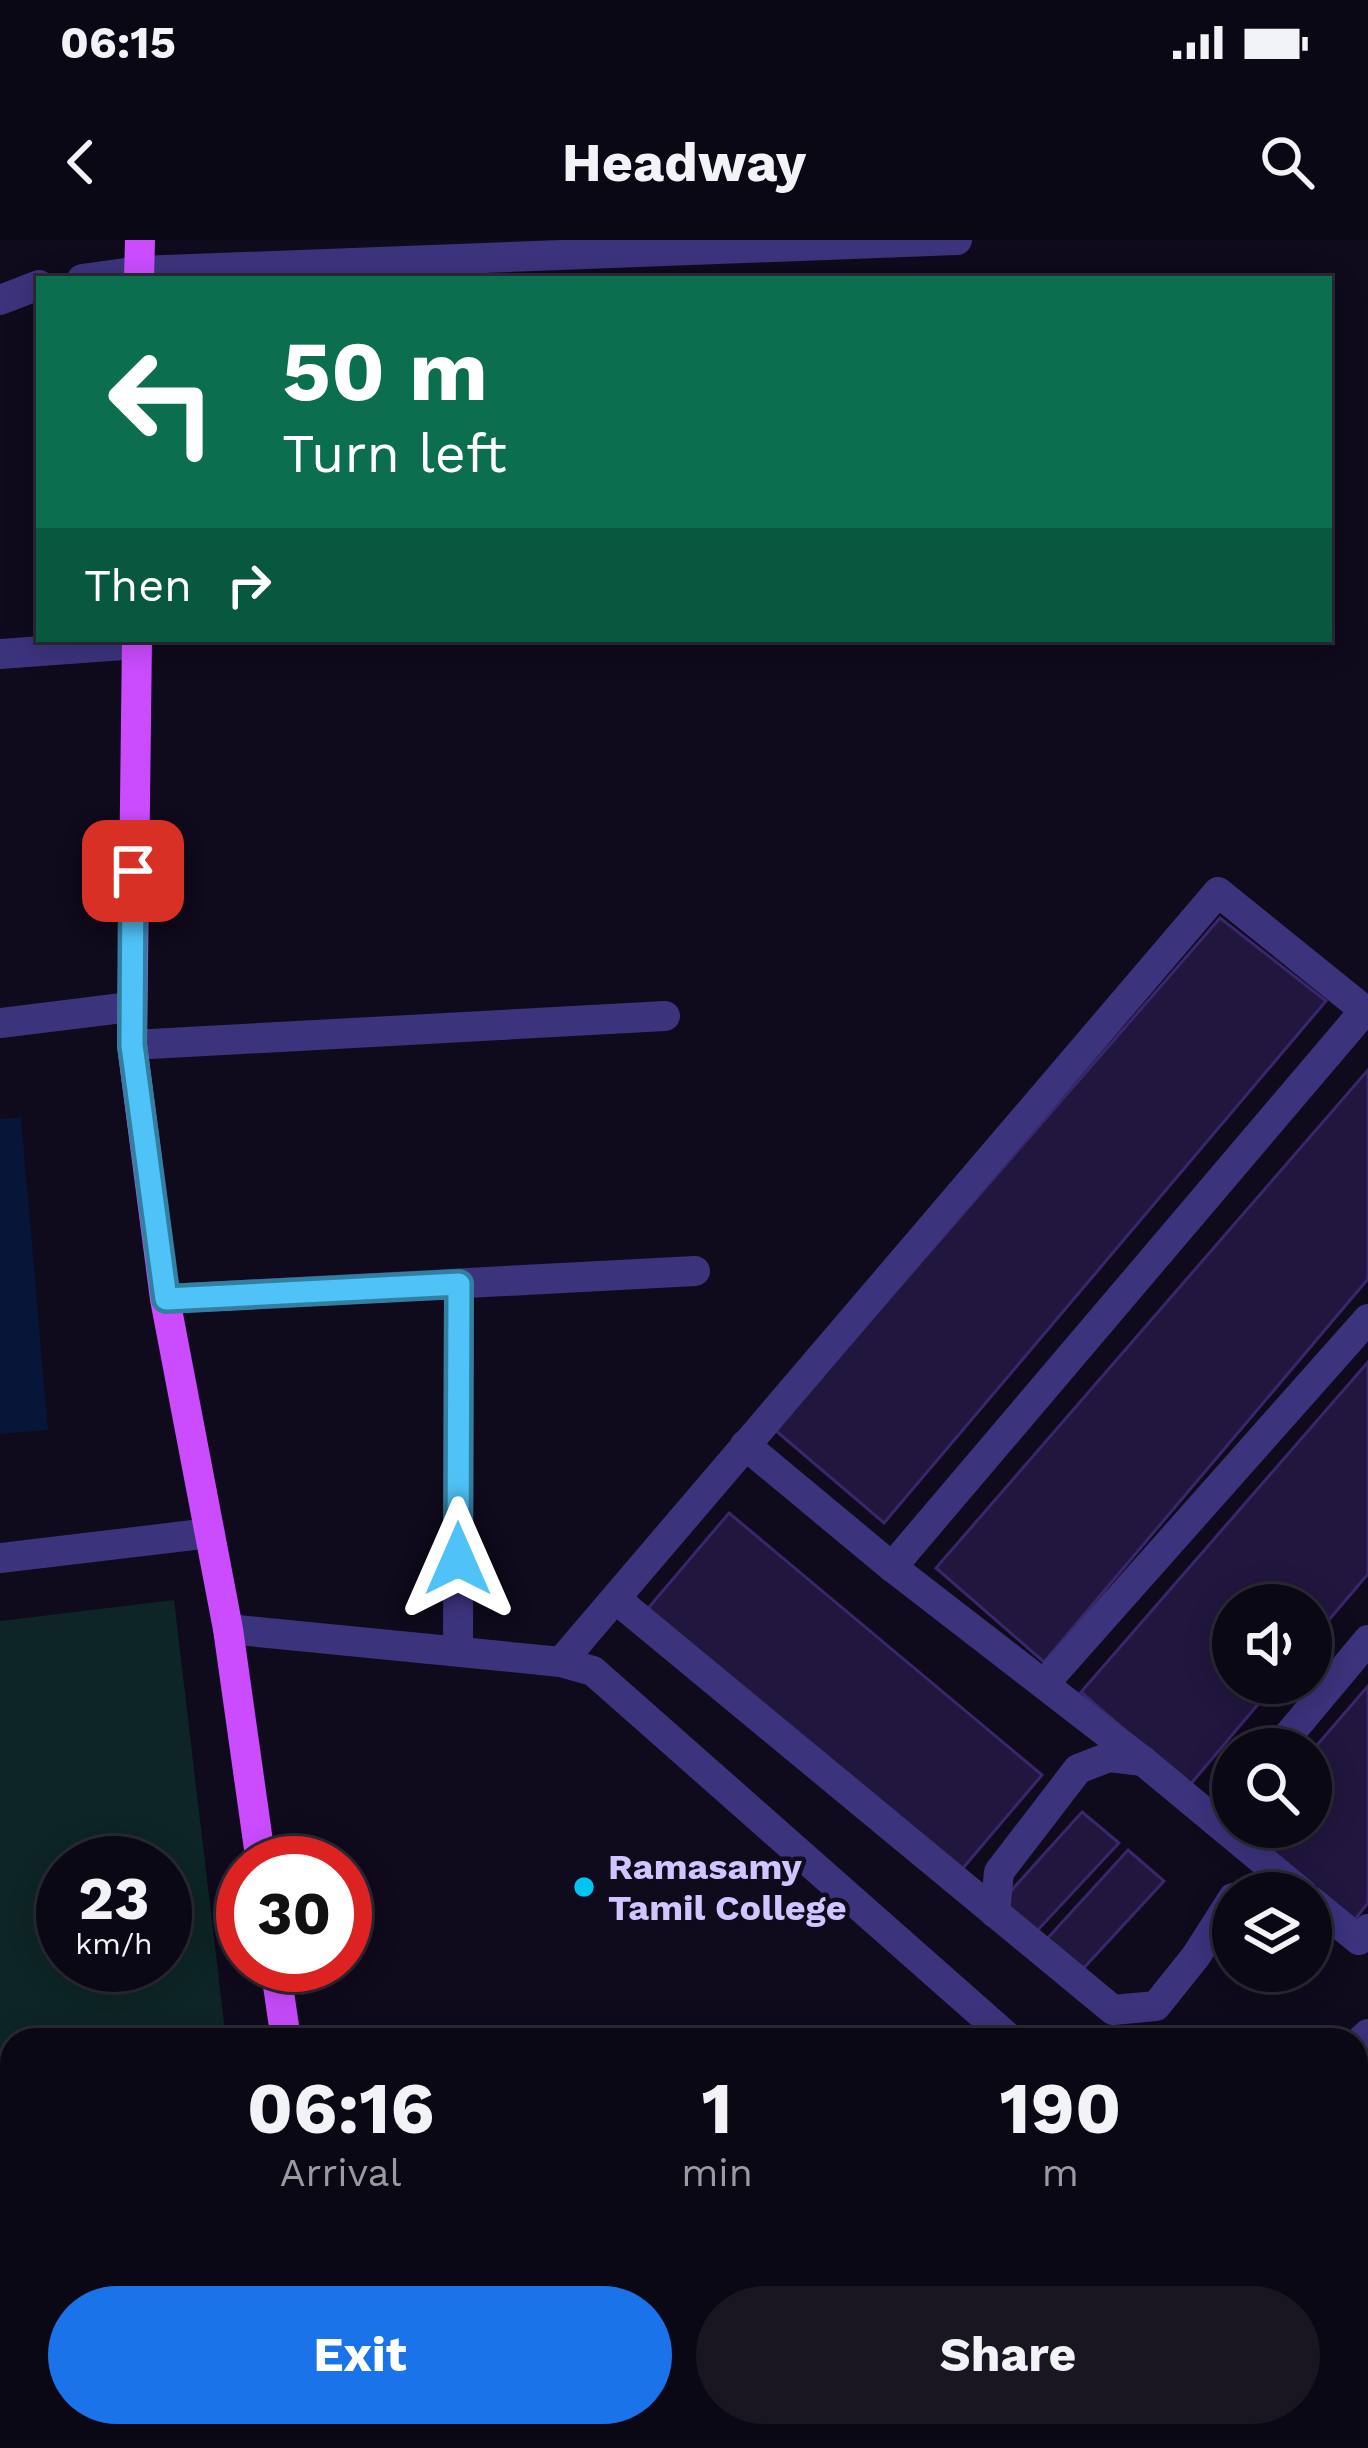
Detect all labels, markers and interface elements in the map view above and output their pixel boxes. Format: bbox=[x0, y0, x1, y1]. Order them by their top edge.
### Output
text: 06:15 bbox=[60, 16, 176, 69]
icon: back bbox=[48, 129, 114, 195]
icon: search bbox=[1254, 129, 1320, 195]
text: Headway bbox=[562, 131, 806, 194]
text: 50 m bbox=[282, 322, 488, 420]
icon: left bbox=[84, 324, 240, 480]
text: Turn left bbox=[282, 422, 507, 485]
icon: right bbox=[216, 552, 282, 618]
text: Then bbox=[84, 559, 192, 612]
pin bbox=[82, 820, 184, 922]
icon: arrive bbox=[100, 838, 166, 904]
position arrow bbox=[395, 1496, 521, 1622]
map controls bbox=[1212, 1584, 1332, 1992]
button: sound bbox=[1212, 1584, 1332, 1704]
button: search bbox=[1212, 1728, 1332, 1848]
speed limit sign: 30 bbox=[216, 1836, 372, 1992]
place label: Ramasamy Tamil College bbox=[608, 1846, 847, 1929]
text: 23 bbox=[78, 1863, 150, 1934]
button: layers bbox=[1212, 1872, 1332, 1992]
marker: Ramasamy Tamil College bbox=[571, 1874, 597, 1900]
text: km/h bbox=[75, 1926, 153, 1961]
text: 06:16 bbox=[247, 2066, 435, 2150]
text: 1 bbox=[702, 2066, 733, 2150]
text: 190 bbox=[1000, 2066, 1121, 2150]
text: Arrival bbox=[280, 2150, 401, 2195]
text: min bbox=[681, 2150, 753, 2195]
text: m bbox=[1042, 2150, 1079, 2195]
button: Exit bbox=[48, 2286, 672, 2424]
button: Share bbox=[696, 2286, 1320, 2424]

